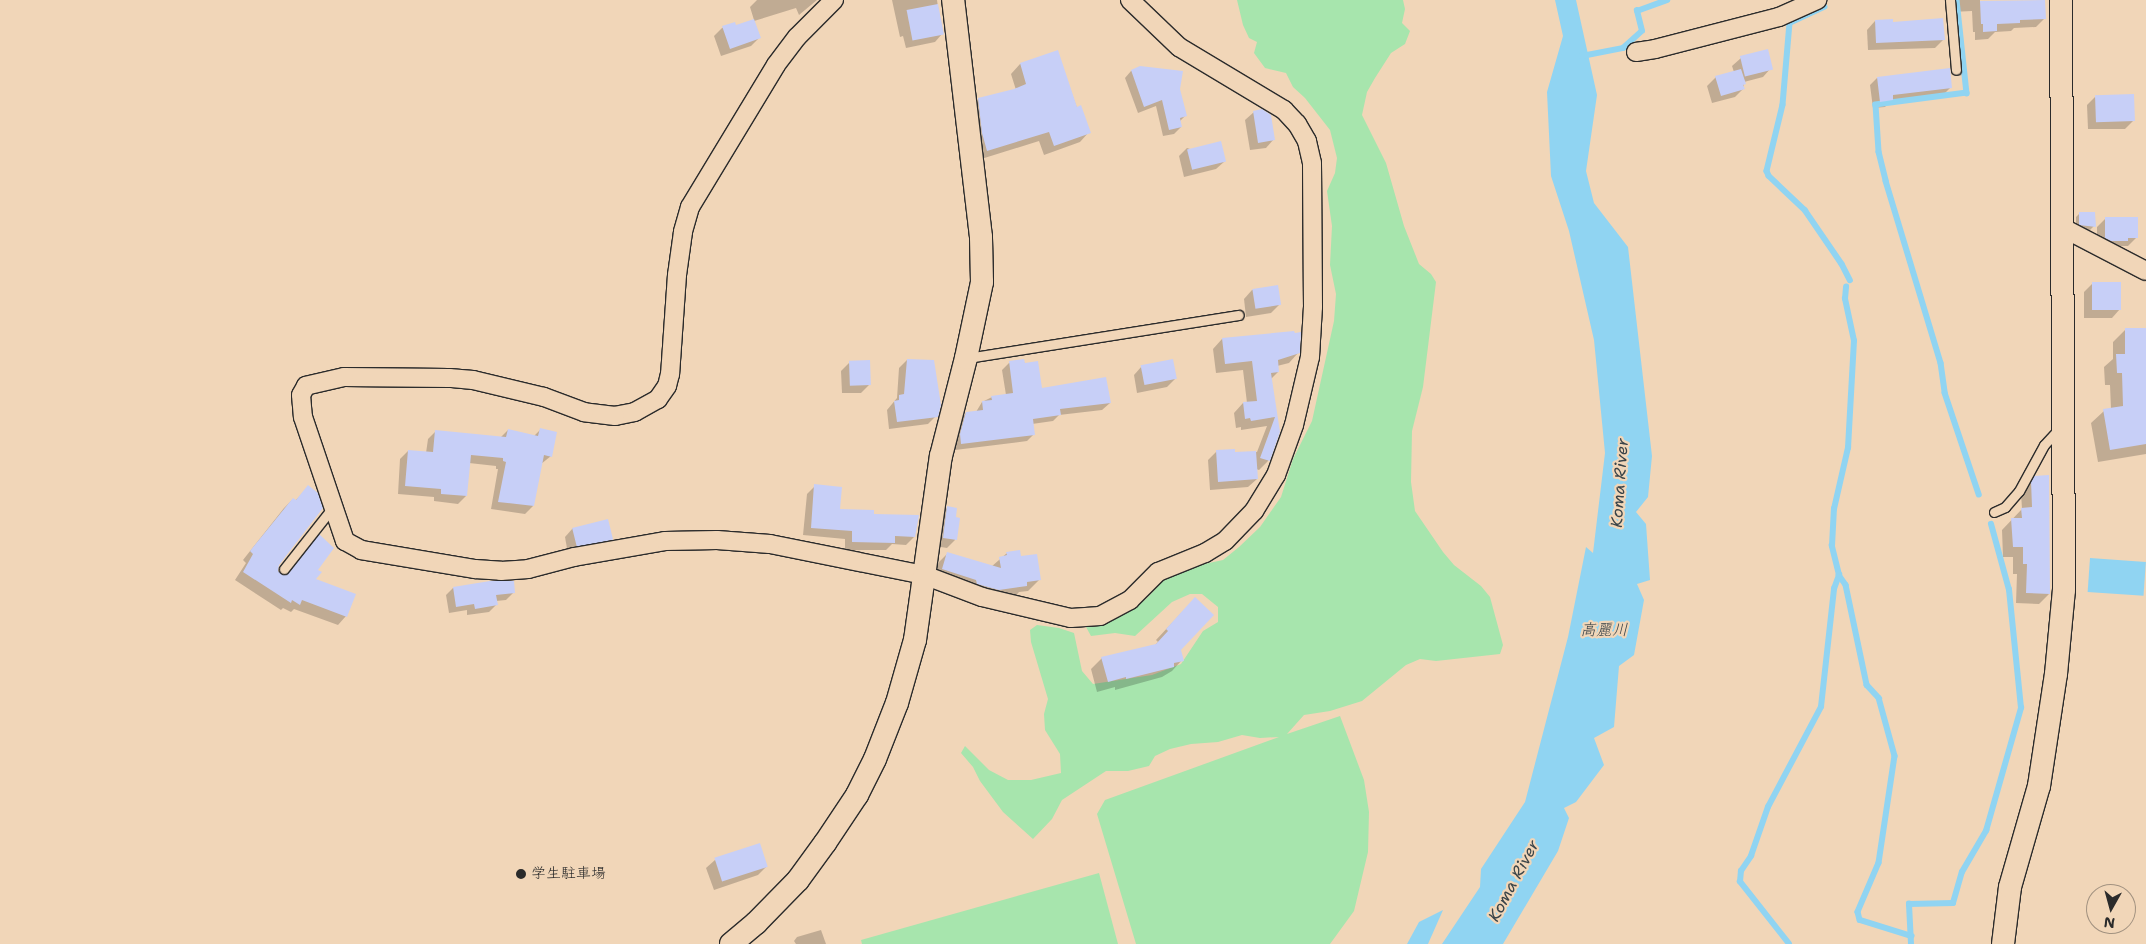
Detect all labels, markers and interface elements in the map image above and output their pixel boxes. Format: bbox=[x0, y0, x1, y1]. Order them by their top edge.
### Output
water label: Koma River bbox=[1607, 438, 1633, 528]
water label: 高麗川 bbox=[1580, 620, 1628, 640]
water label: Koma River bbox=[1485, 837, 1543, 925]
place label: 学生駐車場 bbox=[531, 865, 606, 883]
marker: 学生駐車場 bbox=[515, 868, 527, 880]
north arrow bbox=[2086, 884, 2136, 934]
text: N bbox=[2103, 913, 2116, 933]

